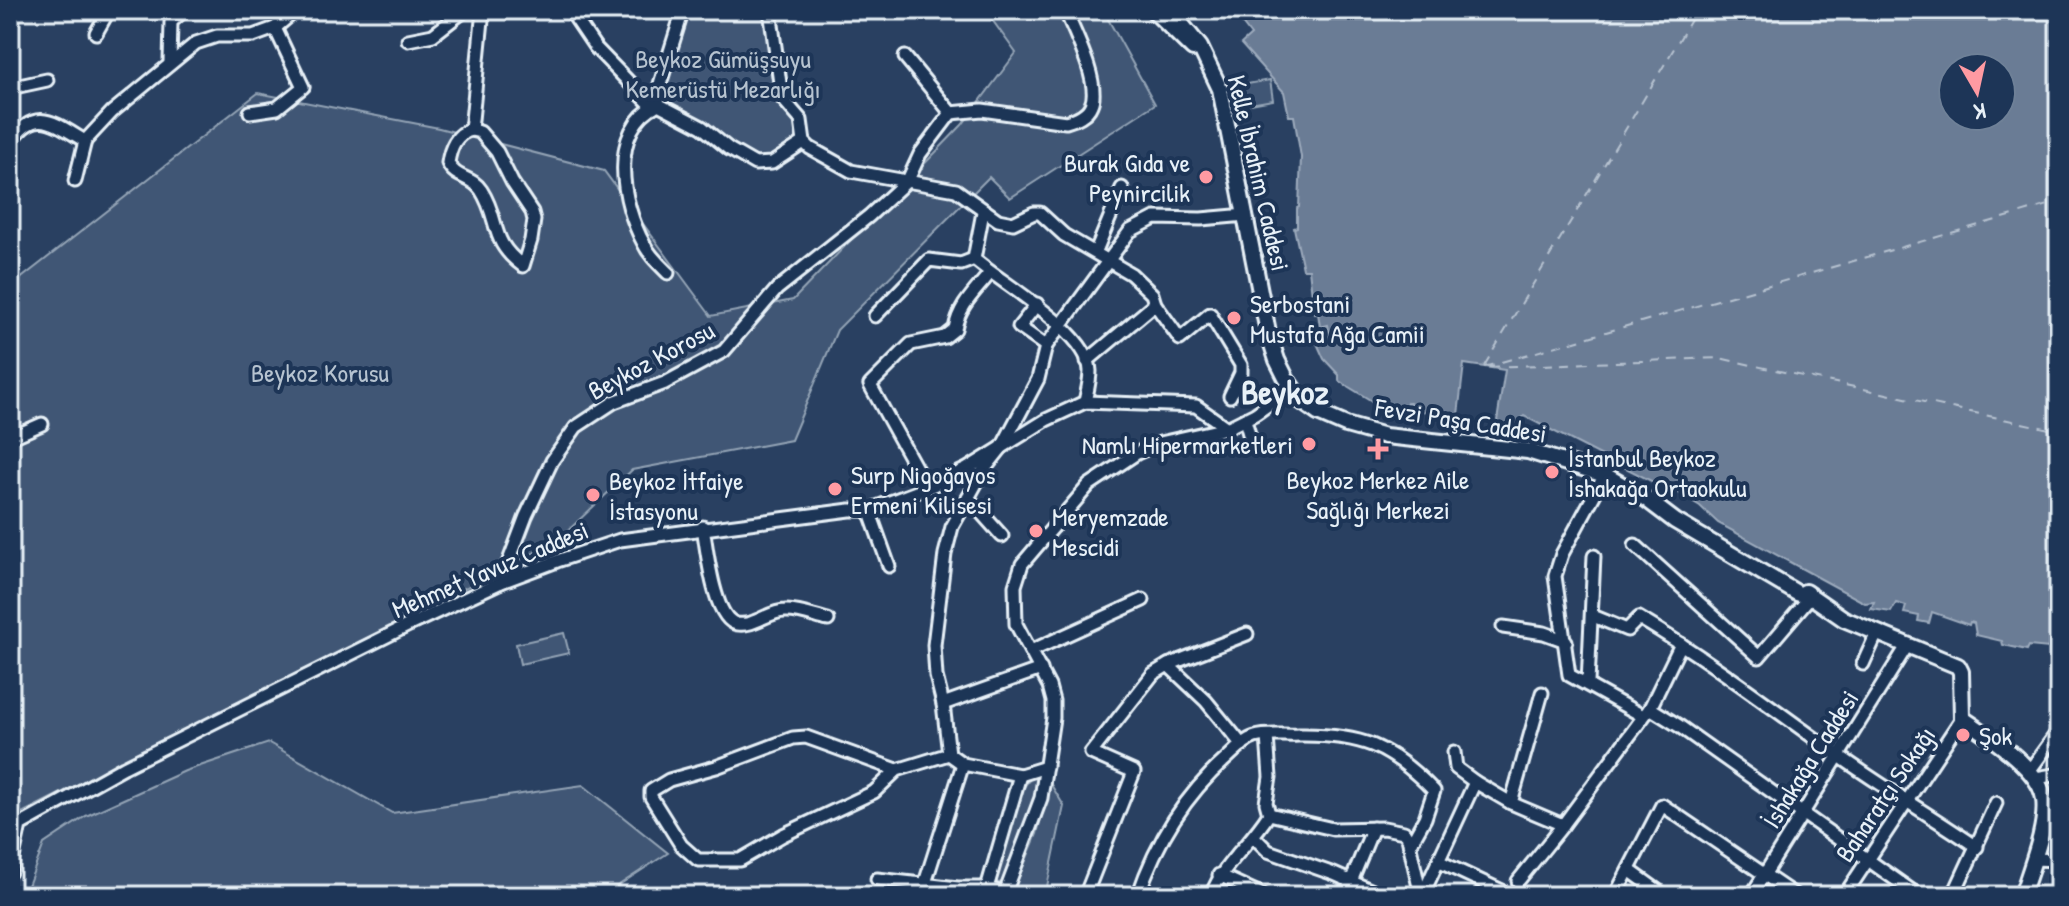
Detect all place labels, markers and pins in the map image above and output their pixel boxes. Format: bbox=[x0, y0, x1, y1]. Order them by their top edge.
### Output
place label: Burak Gıda ve Peynircilik bbox=[1064, 145, 1190, 210]
marker: Burak Gıda ve Peynircilik bbox=[1197, 168, 1215, 186]
place label: Serbostani Mustafa Ağa Camii bbox=[1250, 286, 1425, 351]
marker: Serbostani Mustafa Ağa Camii bbox=[1225, 309, 1243, 327]
place label: Namlı Hipermarketleri bbox=[1082, 427, 1293, 462]
marker: Namlı Hipermarketleri bbox=[1300, 435, 1318, 453]
marker: Beykoz Merkez Aile Sağlığı Merkezi bbox=[1367, 438, 1389, 460]
place label: İstanbul Beykoz İshakağa Ortaokulu bbox=[1568, 440, 1747, 505]
place label: Surp Nigoğayos Ermeni Kilisesi bbox=[851, 457, 995, 522]
place label: Beykoz Merkez Aile Sağlığı Merkezi bbox=[1287, 462, 1469, 527]
place label: Beykoz İtfaiye İstasyonu bbox=[609, 463, 744, 528]
marker: İstanbul Beykoz İshakağa Ortaokulu bbox=[1543, 463, 1561, 481]
marker: Surp Nigoğayos Ermeni Kilisesi bbox=[826, 480, 844, 498]
marker: Beykoz İtfaiye İstasyonu bbox=[584, 486, 602, 504]
place label: Meryemzade Mescidi bbox=[1052, 499, 1169, 564]
marker: Meryemzade Mescidi bbox=[1027, 522, 1045, 540]
place label: Şok bbox=[1979, 718, 2012, 753]
marker: Şok bbox=[1954, 726, 1972, 744]

